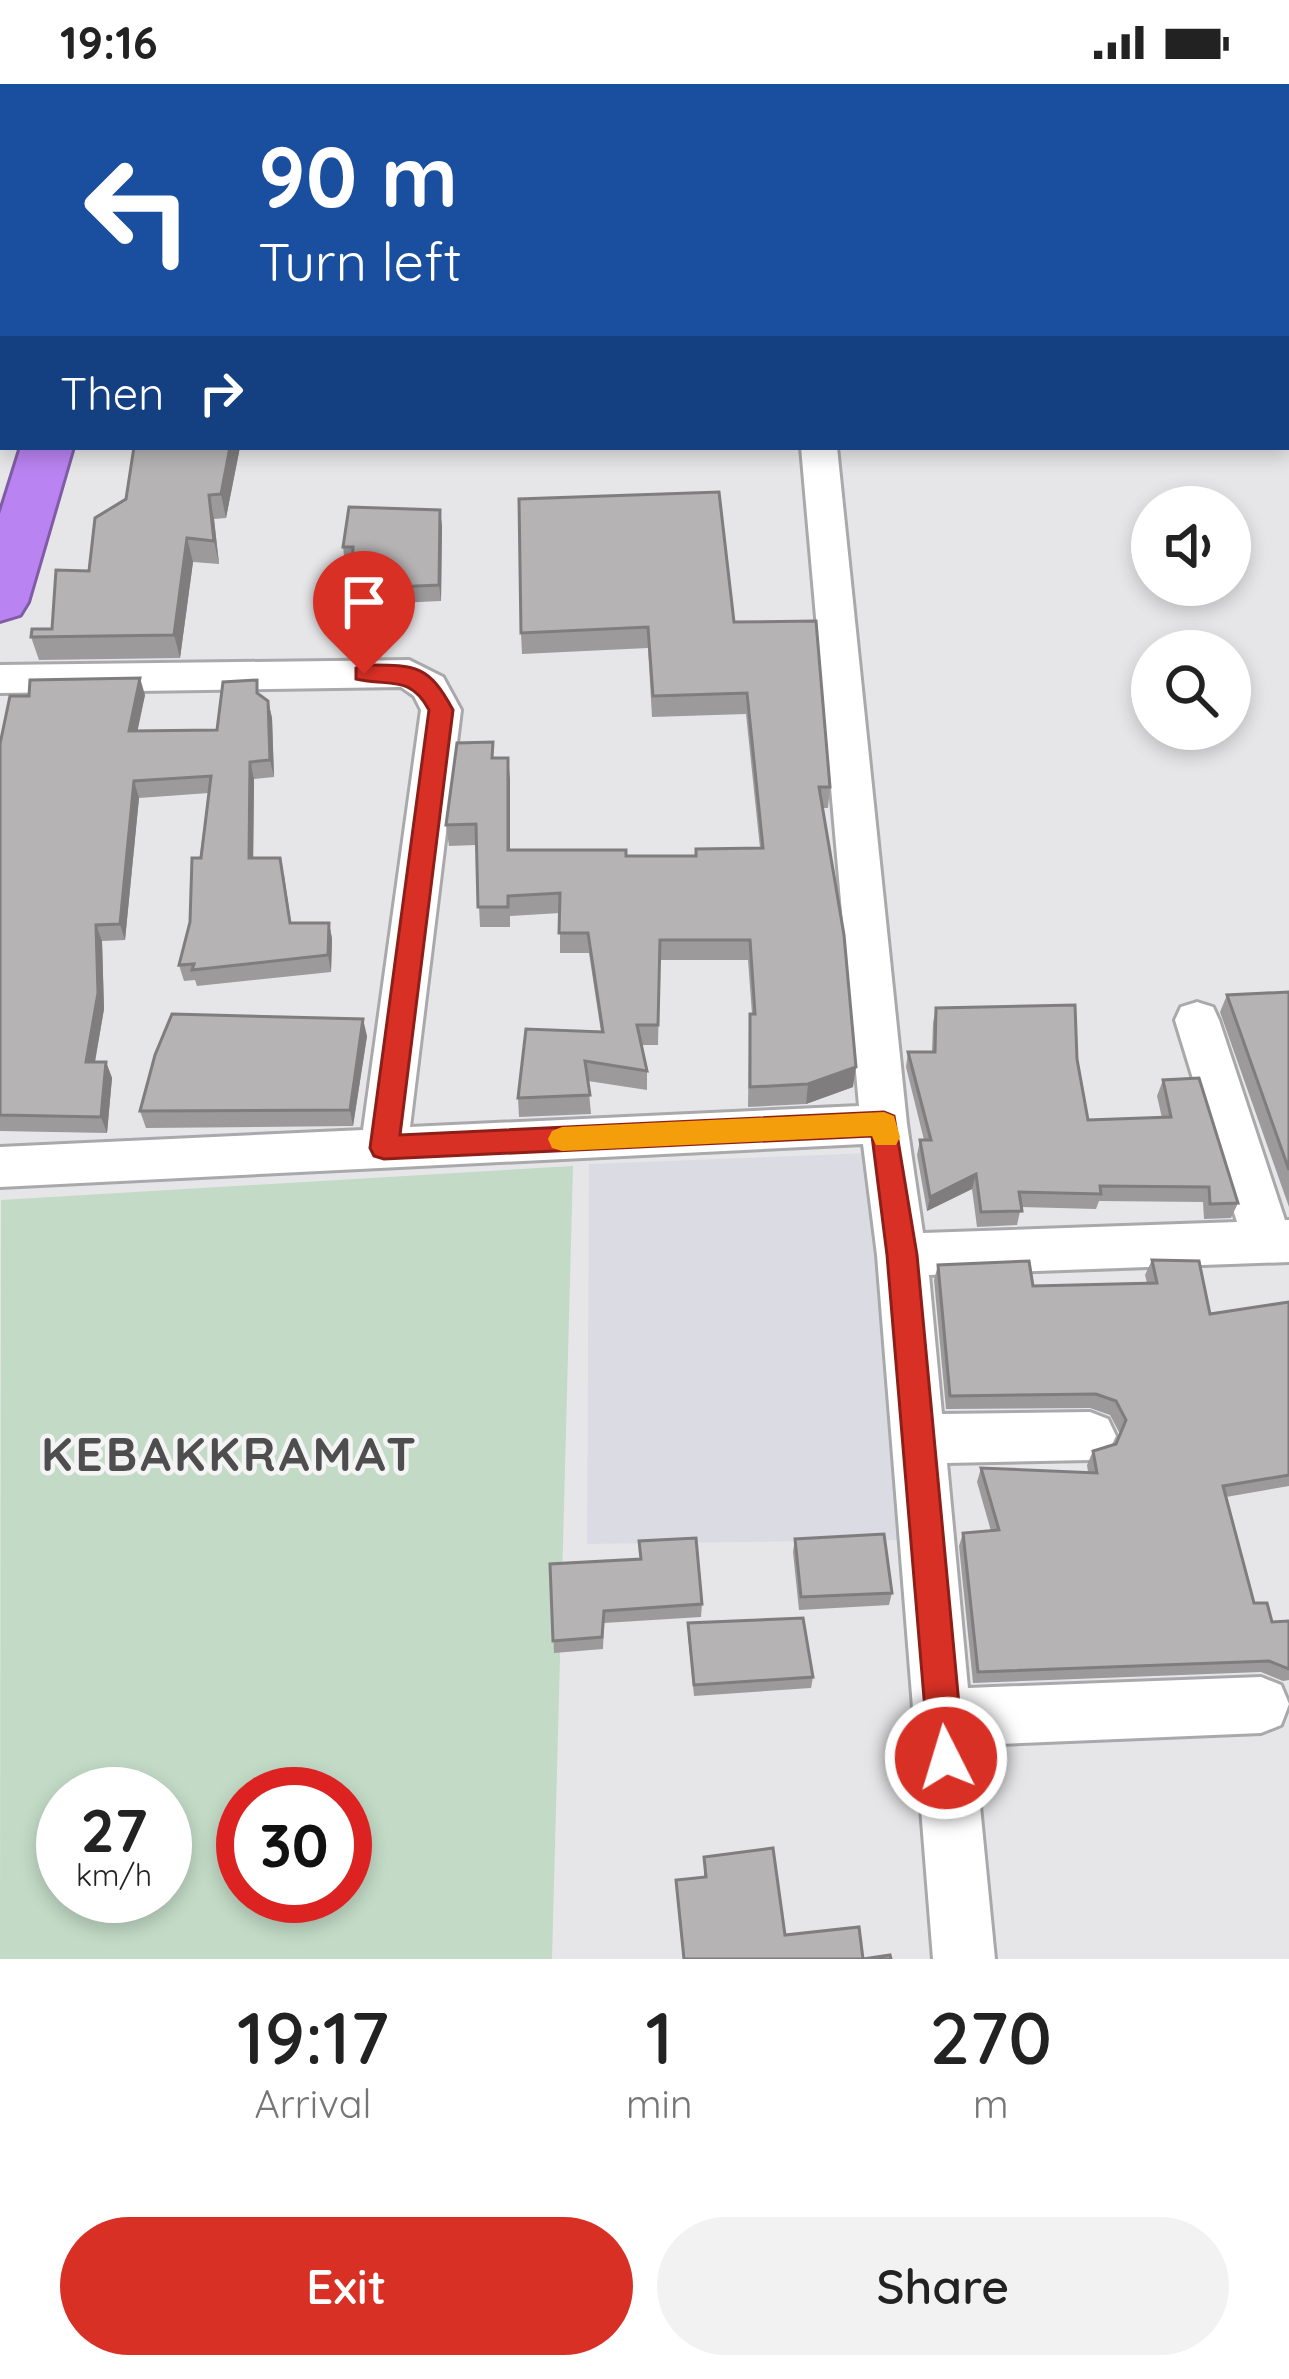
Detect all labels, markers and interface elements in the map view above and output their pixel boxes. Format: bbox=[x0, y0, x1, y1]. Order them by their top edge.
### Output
text: 19:16 bbox=[60, 14, 158, 70]
text: 90 m bbox=[258, 123, 458, 228]
icon: left bbox=[60, 132, 216, 288]
text: Turn left bbox=[258, 227, 462, 295]
icon: right bbox=[188, 360, 254, 426]
text: Then bbox=[60, 365, 164, 421]
map controls bbox=[1131, 486, 1251, 750]
button: sound bbox=[1131, 486, 1251, 606]
pin bbox=[313, 551, 415, 674]
icon: arrive bbox=[331, 569, 397, 635]
button: search bbox=[1131, 630, 1251, 750]
district label: KEBAKKRAMAT bbox=[41, 1423, 419, 1483]
position arrow bbox=[883, 1695, 1009, 1821]
speed limit sign: 30 bbox=[216, 1767, 372, 1923]
text: 27 bbox=[80, 1792, 148, 1867]
text: km/h bbox=[76, 1856, 152, 1894]
text: 19:17 bbox=[237, 1992, 389, 2082]
text: 1 bbox=[645, 1992, 673, 2082]
text: 270 bbox=[929, 1992, 1052, 2082]
text: Arrival bbox=[255, 2079, 371, 2128]
text: min bbox=[626, 2079, 692, 2128]
text: m bbox=[973, 2079, 1009, 2128]
button: Exit bbox=[60, 2217, 633, 2355]
button: Share bbox=[657, 2217, 1229, 2355]

